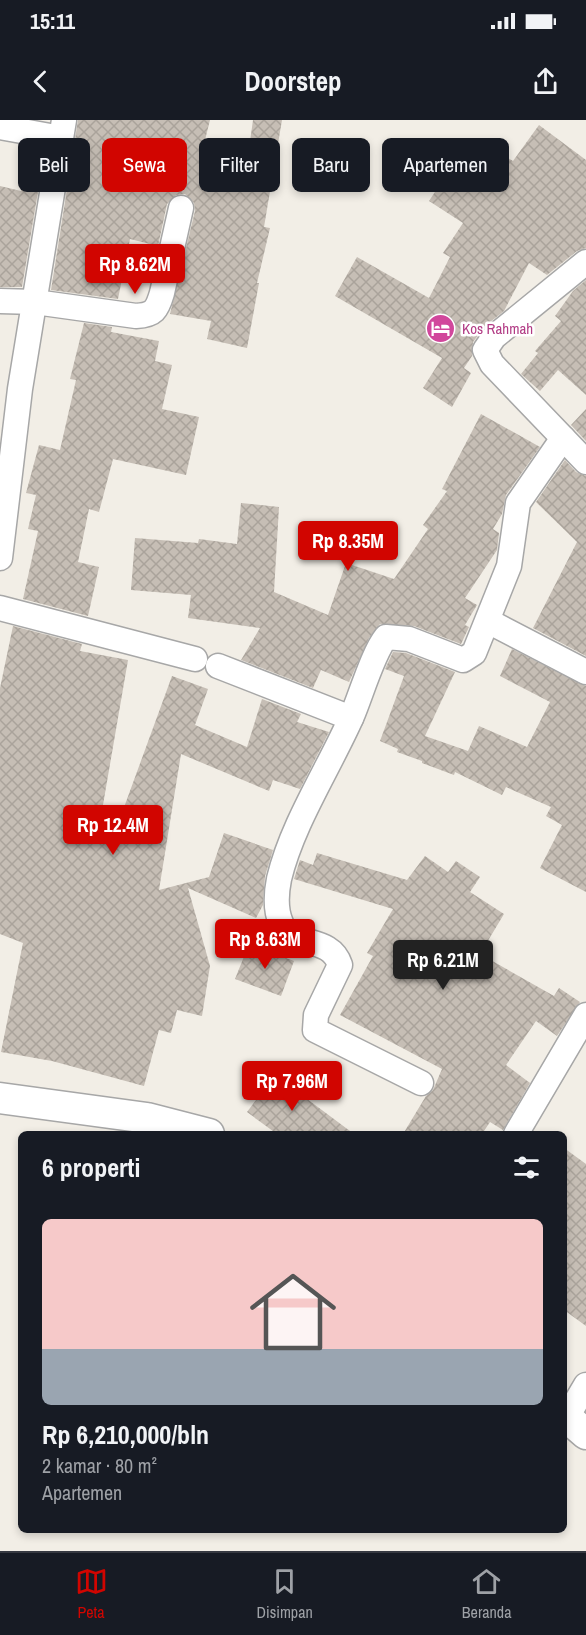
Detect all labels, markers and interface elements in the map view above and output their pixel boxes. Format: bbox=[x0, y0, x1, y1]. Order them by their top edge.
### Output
text: 15:11 bbox=[30, 6, 75, 36]
text: Doorstep bbox=[244, 63, 342, 99]
icon: back bbox=[24, 65, 57, 98]
icon: share bbox=[529, 65, 562, 98]
chip: Beli bbox=[18, 138, 90, 192]
chip: Sewa bbox=[102, 138, 187, 192]
chip: Filter bbox=[199, 138, 280, 192]
chip: Baru bbox=[292, 138, 370, 192]
chip: Apartemen bbox=[382, 138, 509, 192]
pin: Rp 8.62M bbox=[73, 244, 197, 295]
text: Rp 8.62M bbox=[99, 250, 171, 277]
hotel icon: Kos Rahmah bbox=[425, 312, 457, 344]
place label: Kos Rahmah bbox=[462, 318, 533, 339]
pin: Rp 8.35M bbox=[286, 521, 410, 572]
text: Rp 8.35M bbox=[312, 527, 384, 554]
pin: Rp 12.4M bbox=[51, 805, 175, 856]
text: Rp 12.4M bbox=[77, 811, 149, 838]
pin: Rp 8.63M bbox=[203, 919, 327, 970]
text: Rp 8.63M bbox=[229, 925, 301, 952]
pin: Rp 6.21M bbox=[381, 940, 505, 991]
text: Rp 6.21M bbox=[407, 946, 479, 973]
pin: Rp 7.96M bbox=[230, 1061, 354, 1112]
text: Rp 7.96M bbox=[256, 1067, 328, 1094]
text: 6 properti bbox=[42, 1150, 140, 1185]
icon: filters bbox=[510, 1151, 543, 1184]
icon: home bbox=[239, 1258, 347, 1366]
text: Rp 6,210,000/bln bbox=[42, 1417, 209, 1452]
text: 2 kamar · 80 m² bbox=[42, 1452, 157, 1479]
text: Apartemen bbox=[42, 1479, 122, 1506]
tab: Peta bbox=[75, 1565, 108, 1623]
tab: Disimpan bbox=[257, 1565, 313, 1623]
tab: Beranda bbox=[462, 1565, 511, 1623]

